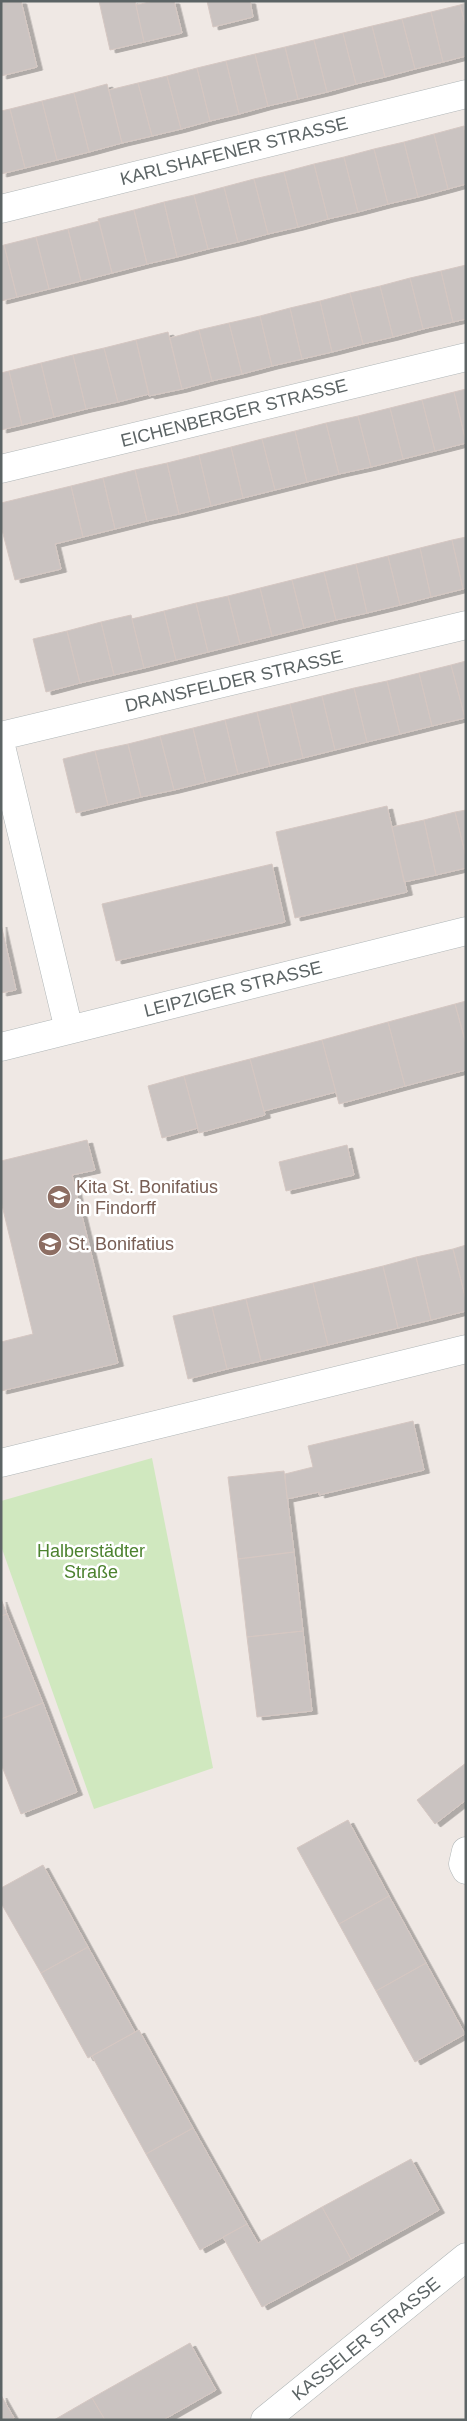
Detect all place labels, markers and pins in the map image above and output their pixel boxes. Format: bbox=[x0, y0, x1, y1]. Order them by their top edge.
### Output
place label: Kita St. Bonifatius in Findorff bbox=[76, 1177, 218, 1218]
school or university icon: Kita St. Bonifatius in Findorff bbox=[46, 1184, 72, 1210]
school or university icon: St. Bonifatius bbox=[37, 1231, 63, 1257]
place label: St. Bonifatius bbox=[68, 1234, 174, 1254]

